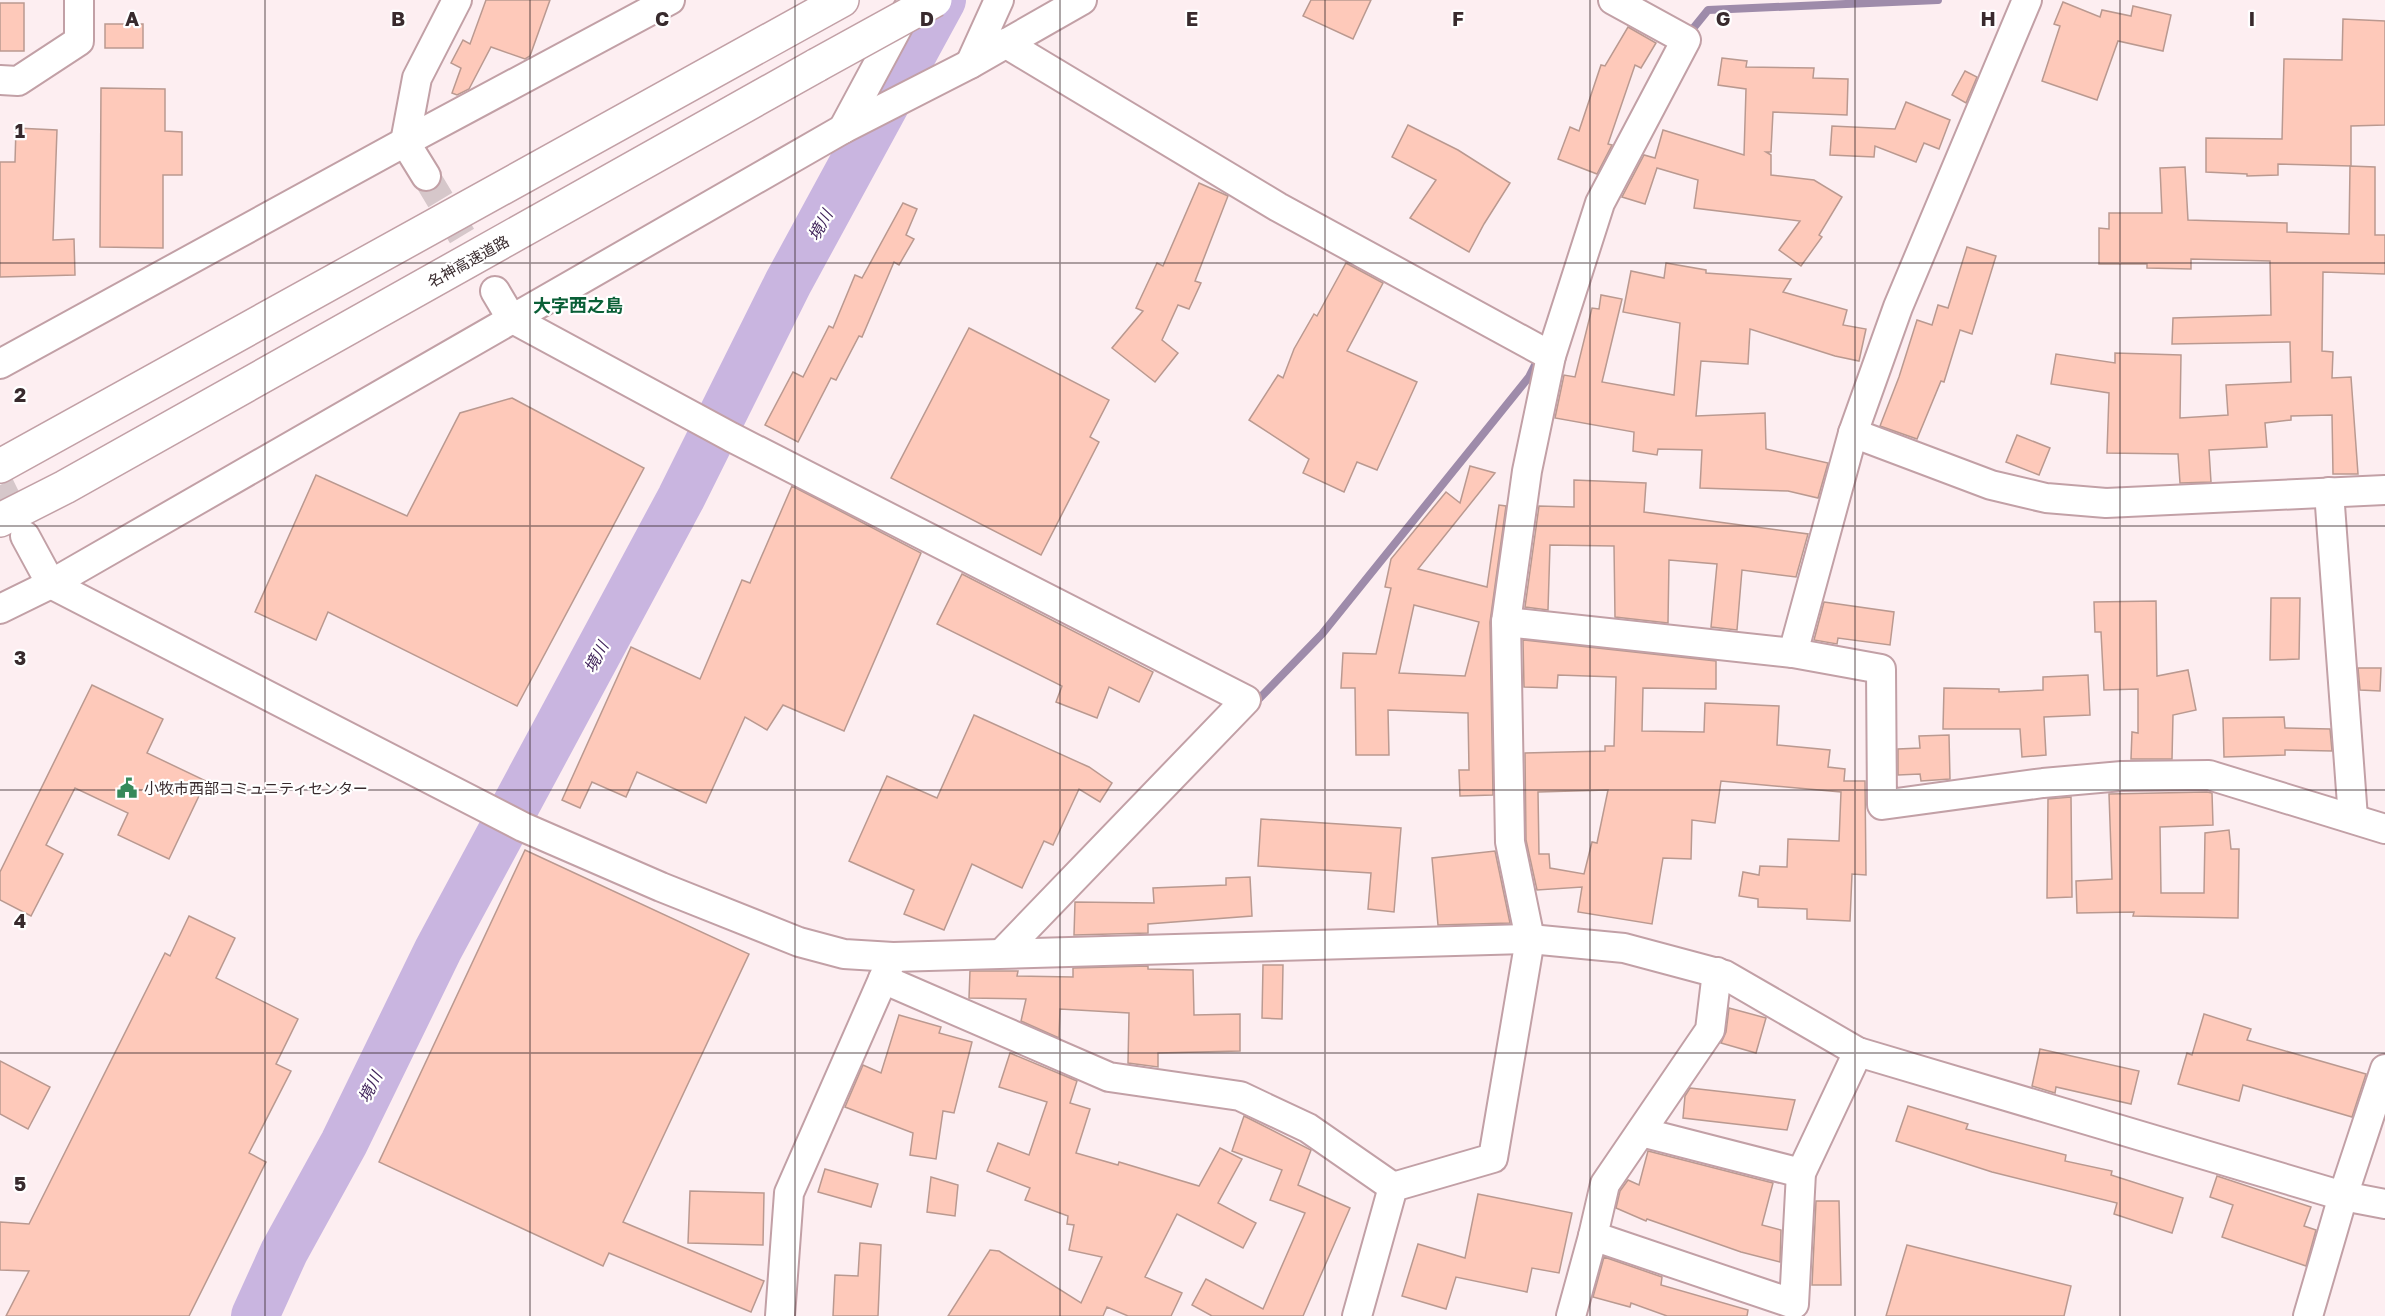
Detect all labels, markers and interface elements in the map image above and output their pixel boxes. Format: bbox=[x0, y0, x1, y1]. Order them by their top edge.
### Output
text: A bbox=[125, 6, 139, 30]
text: B bbox=[391, 6, 405, 30]
text: C bbox=[655, 6, 669, 30]
text: D bbox=[920, 6, 934, 30]
text: E bbox=[1186, 6, 1198, 30]
text: F bbox=[1452, 6, 1464, 30]
text: G bbox=[1716, 6, 1730, 30]
text: H bbox=[1980, 6, 1996, 30]
text: I bbox=[2249, 6, 2255, 30]
text: 1 bbox=[15, 118, 25, 142]
water label: 境川 bbox=[803, 204, 837, 244]
street label: 名神高速道路 bbox=[424, 231, 512, 291]
district label: 大字西之島 bbox=[533, 294, 623, 316]
text: 2 bbox=[14, 382, 26, 406]
water label: 境川 bbox=[580, 636, 613, 676]
text: 3 bbox=[14, 645, 26, 669]
public building icon: 小牧市西部コミュニティセンター bbox=[115, 776, 139, 800]
place label: 小牧市西部コミュニティセンター bbox=[144, 779, 368, 797]
text: 4 bbox=[14, 908, 26, 932]
water label: 境川 bbox=[354, 1066, 387, 1106]
text: 5 bbox=[14, 1171, 26, 1195]

